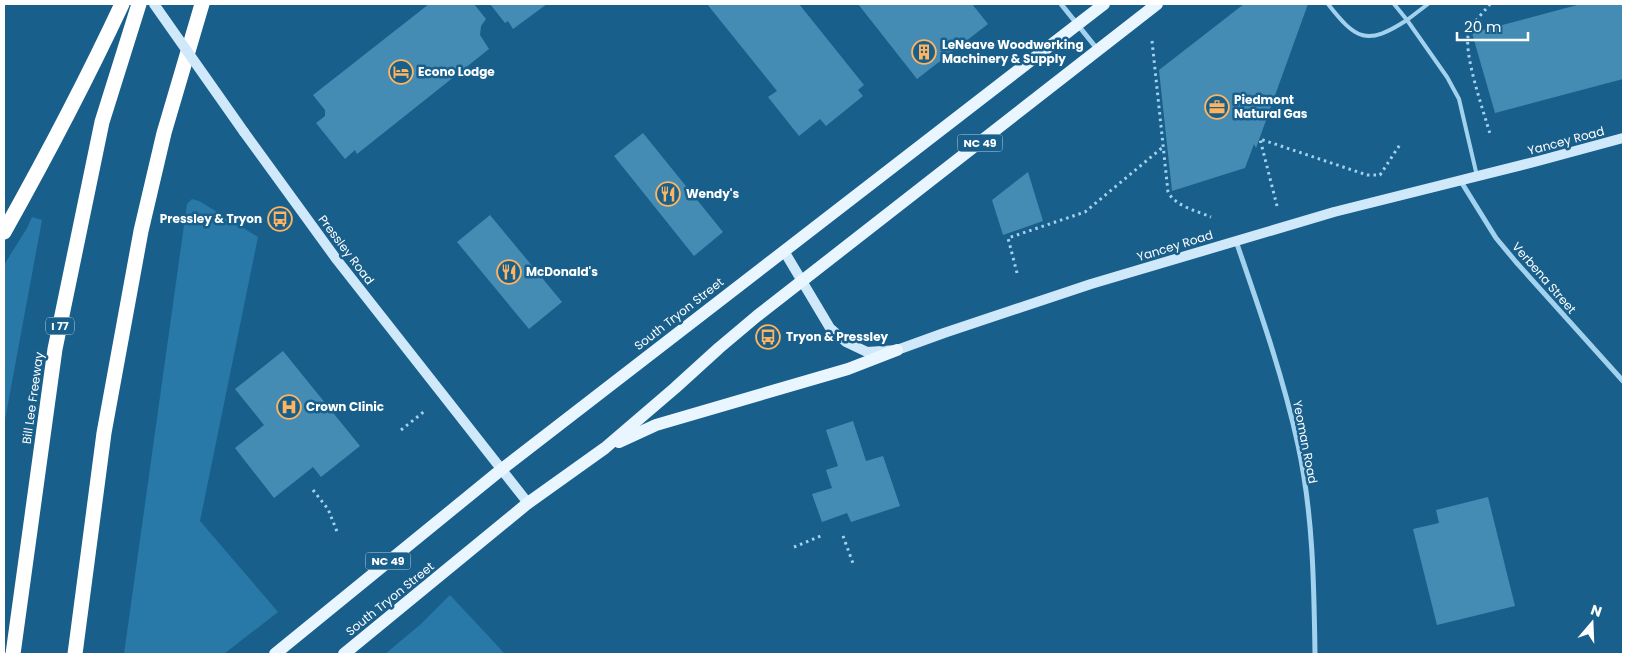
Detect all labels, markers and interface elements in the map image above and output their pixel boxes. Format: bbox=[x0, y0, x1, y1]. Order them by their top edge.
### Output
scale bar bbox=[1457, 10, 1528, 42]
text: 20 m bbox=[1464, 16, 1502, 37]
place label: LeNeave Woodworking Machinery & Supply bbox=[942, 36, 1084, 67]
building icon: LeNeave Woodworking Machinery & Supply bbox=[911, 39, 937, 65]
hotel icon: Econo Lodge bbox=[388, 59, 414, 85]
place label: Econo Lodge bbox=[418, 63, 495, 80]
place label: Piedmont Natural Gas bbox=[1234, 91, 1308, 122]
office icon: Piedmont Natural Gas bbox=[1204, 94, 1230, 120]
street label: Yancey Road bbox=[1526, 122, 1606, 159]
road number: NC 49 bbox=[958, 134, 1002, 152]
restaurant icon: Wendy's bbox=[655, 181, 681, 207]
place label: Wendy's bbox=[686, 185, 739, 202]
bus stop icon: Pressley & Tryon bbox=[267, 206, 293, 232]
place label: Pressley & Tryon bbox=[160, 210, 262, 227]
street label: Pressley Road bbox=[315, 211, 378, 288]
street label: Yancey Road bbox=[1135, 226, 1215, 265]
street label: Verbena Street bbox=[1509, 238, 1580, 317]
restaurant icon: McDonald's bbox=[496, 259, 522, 285]
place label: McDonald's bbox=[526, 263, 598, 280]
street label: South Tryon Street bbox=[630, 273, 727, 354]
road number: I 77 bbox=[46, 318, 74, 334]
bus stop icon: Tryon & Pressley bbox=[755, 324, 781, 350]
place label: Tryon & Pressley bbox=[786, 328, 889, 345]
street label: Bill Lee Freeway bbox=[18, 351, 47, 445]
hospital icon: Crown Clinic bbox=[276, 394, 302, 420]
place label: Crown Clinic bbox=[306, 398, 384, 415]
street label: Yeoman Road bbox=[1289, 399, 1322, 485]
road number: NC 49 bbox=[366, 552, 410, 570]
street label: South Tryon Street bbox=[342, 558, 437, 640]
north arrow bbox=[1567, 598, 1617, 648]
text: N bbox=[1588, 600, 1604, 622]

